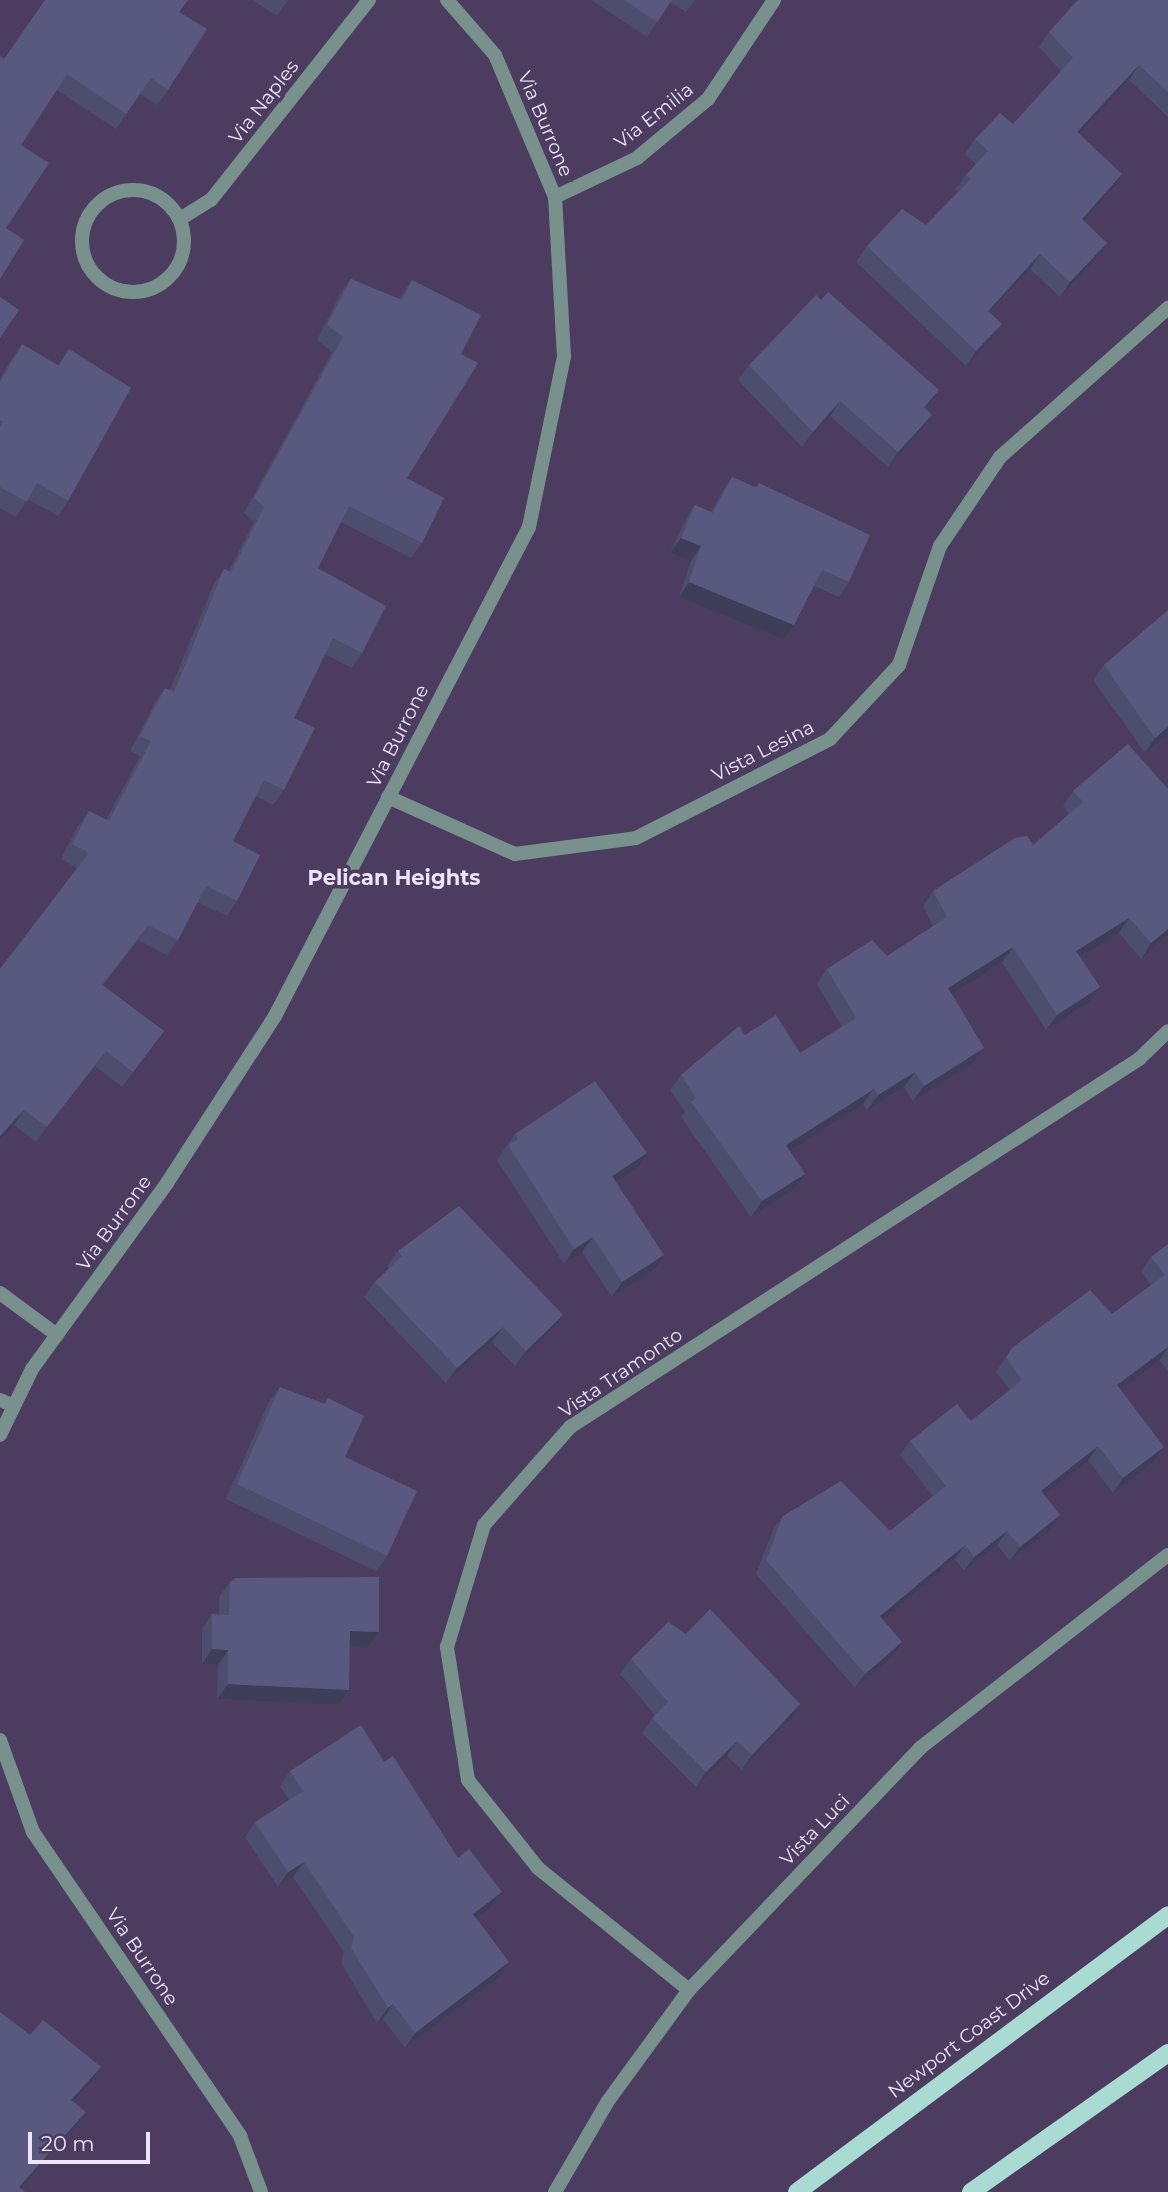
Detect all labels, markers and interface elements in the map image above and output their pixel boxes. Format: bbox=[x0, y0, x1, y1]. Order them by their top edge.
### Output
street label: Via Naples bbox=[224, 56, 304, 148]
street label: Via Burrone bbox=[513, 68, 577, 180]
street label: Via Emilia bbox=[610, 78, 698, 154]
street label: Via Burrone bbox=[362, 681, 434, 791]
street label: Vista Lesina bbox=[708, 715, 818, 787]
district label: Pelican Heights bbox=[308, 865, 480, 891]
street label: Via Burrone bbox=[72, 1171, 156, 1275]
street label: Vista Tramonto bbox=[555, 1323, 687, 1423]
street label: Vista Luci bbox=[775, 1790, 855, 1870]
street label: Via Burrone bbox=[101, 1904, 183, 2010]
street label: Newport Coast Drive bbox=[884, 1967, 1054, 2103]
scale bar bbox=[32, 2118, 154, 2162]
text: 20 m bbox=[41, 2131, 95, 2156]

